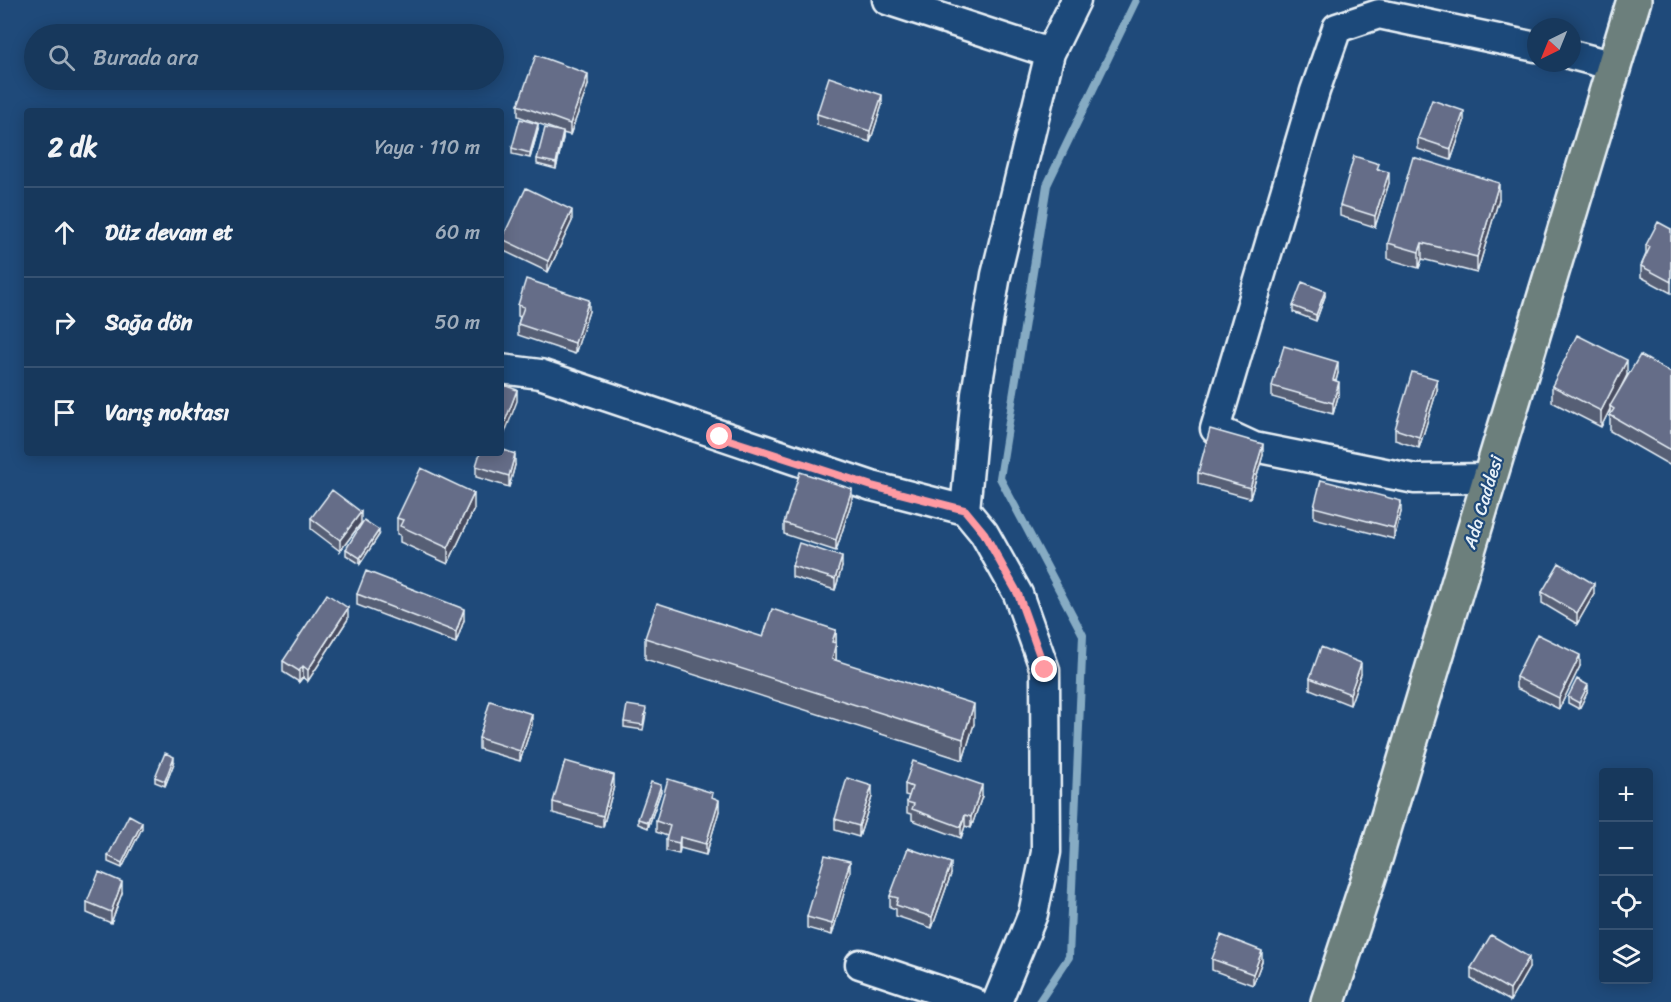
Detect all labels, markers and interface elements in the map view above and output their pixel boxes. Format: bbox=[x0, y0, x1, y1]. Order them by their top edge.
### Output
north arrow bbox=[1527, 18, 1581, 72]
search box bbox=[24, 24, 504, 90]
text: Burada ara bbox=[93, 38, 198, 77]
icon: search bbox=[45, 41, 78, 74]
text: 2 dk bbox=[48, 124, 97, 170]
text: Yaya · 110 m bbox=[375, 130, 480, 165]
text: Düz devam et bbox=[105, 213, 233, 252]
text: 60 m bbox=[435, 215, 480, 250]
icon: ahead bbox=[48, 216, 81, 249]
text: Sağa dön bbox=[105, 303, 192, 342]
text: 50 m bbox=[435, 305, 480, 340]
icon: right bbox=[48, 306, 81, 339]
text: Varış noktası bbox=[105, 393, 229, 432]
icon: arrive bbox=[48, 396, 81, 429]
route start bbox=[706, 423, 732, 449]
street label: Ada Caddesi bbox=[1453, 450, 1513, 554]
route end bbox=[1031, 656, 1057, 682]
map controls bbox=[1599, 768, 1653, 984]
button: + bbox=[1599, 768, 1653, 822]
button: − bbox=[1599, 822, 1653, 876]
button: locate bbox=[1599, 876, 1653, 930]
button: layers bbox=[1599, 930, 1653, 984]

